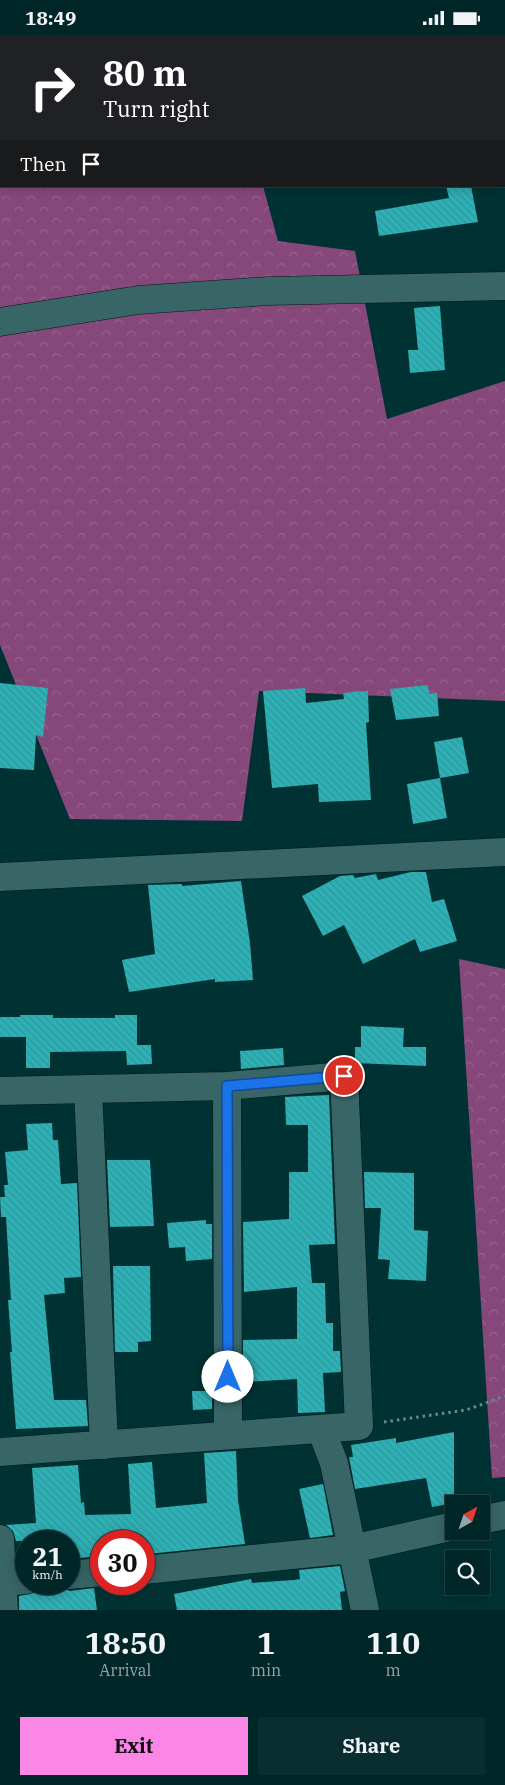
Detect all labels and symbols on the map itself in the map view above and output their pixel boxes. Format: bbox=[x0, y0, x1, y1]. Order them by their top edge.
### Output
pin bbox=[323, 1055, 365, 1097]
position arrow bbox=[201, 1350, 253, 1402]
north arrow bbox=[445, 1495, 490, 1540]
speed limit sign: 30 bbox=[90, 1530, 155, 1595]

